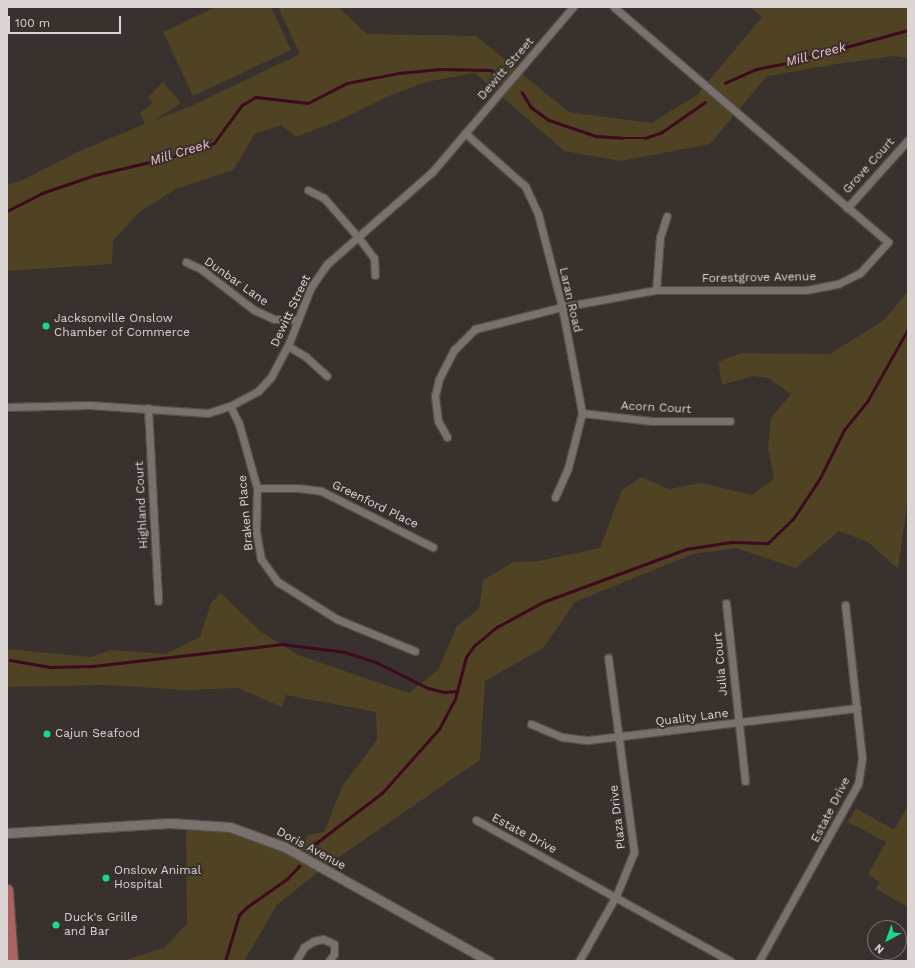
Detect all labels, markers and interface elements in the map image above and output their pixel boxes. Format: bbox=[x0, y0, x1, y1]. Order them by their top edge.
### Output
scale bar bbox=[10, 8, 123, 34]
text: 100 m bbox=[15, 16, 50, 30]
street label: Dewitt Street bbox=[475, 35, 537, 103]
water label: Mill Creek bbox=[784, 39, 848, 71]
street label: Grove Court bbox=[840, 135, 898, 197]
water label: Mill Creek bbox=[148, 136, 212, 170]
street label: Dunbar Lane bbox=[201, 255, 271, 309]
street label: Laran Road bbox=[556, 266, 584, 334]
street label: Forestgrove Avenue bbox=[701, 270, 817, 286]
street label: Dewitt Street bbox=[268, 273, 314, 349]
place label: Jacksonville Onslow Chamber of Commerce bbox=[54, 312, 191, 340]
marker: Jacksonville Onslow Chamber of Commerce bbox=[41, 321, 51, 331]
street label: Acorn Court bbox=[620, 399, 692, 417]
street label: Highland Court bbox=[133, 461, 151, 549]
street label: Braken Place bbox=[236, 475, 256, 551]
street label: Greenford Place bbox=[330, 478, 420, 532]
street label: Julia Court bbox=[711, 631, 731, 697]
street label: Quality Lane bbox=[655, 706, 729, 730]
place label: Cajun Seafood bbox=[55, 727, 140, 741]
marker: Cajun Seafood bbox=[42, 729, 52, 739]
street label: Estate Drive bbox=[808, 775, 854, 845]
street label: Plaza Drive bbox=[607, 784, 629, 850]
street label: Estate Drive bbox=[489, 811, 559, 857]
street label: Doris Avenue bbox=[274, 825, 348, 873]
place label: Onslow Animal Hospital bbox=[114, 864, 202, 892]
marker: Onslow Animal Hospital bbox=[101, 873, 111, 883]
place label: Duck's Grille and Bar bbox=[64, 911, 138, 939]
marker: Duck's Grille and Bar bbox=[51, 920, 61, 930]
north arrow bbox=[867, 920, 907, 960]
text: N bbox=[872, 941, 887, 956]

